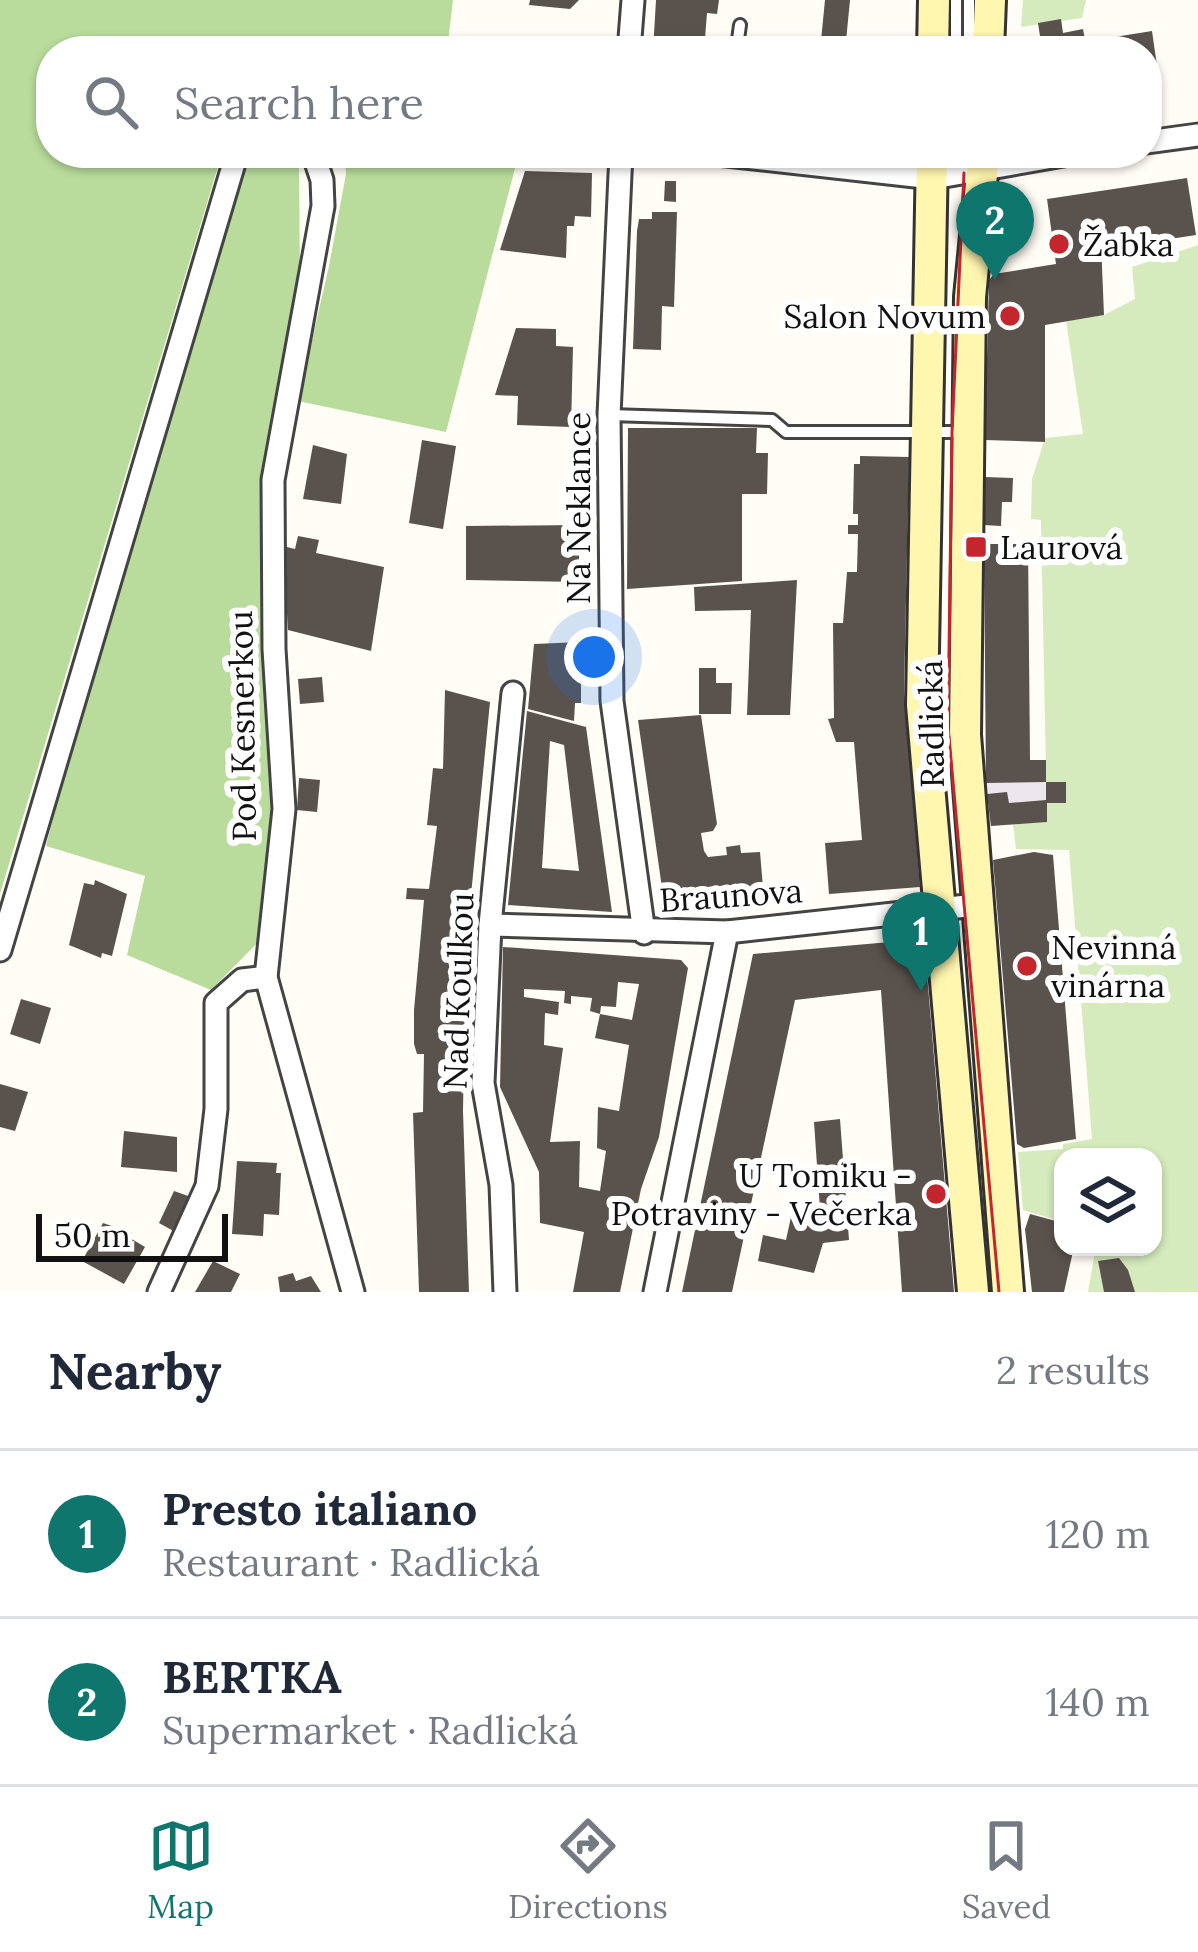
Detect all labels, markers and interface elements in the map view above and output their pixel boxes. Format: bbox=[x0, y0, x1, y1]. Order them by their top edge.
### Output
search box bbox=[36, 36, 1162, 168]
icon: search bbox=[78, 69, 144, 135]
text: Search here bbox=[174, 74, 424, 131]
pin: 2 bbox=[956, 181, 1034, 280]
place label: Žabka bbox=[1083, 223, 1174, 265]
marker: Žabka bbox=[1046, 231, 1072, 257]
place label: Salon Novum bbox=[783, 295, 986, 337]
marker: Salon Novum bbox=[997, 303, 1023, 329]
street label: Na Neklance bbox=[557, 412, 599, 604]
place label: Laurová bbox=[1000, 526, 1123, 568]
marker: Laurová bbox=[963, 534, 989, 560]
street label: Pod Kesnerkou bbox=[219, 610, 265, 842]
your location bbox=[564, 627, 624, 687]
street label: Radlická bbox=[909, 660, 953, 788]
street label: Braunova bbox=[658, 869, 804, 921]
street label: Nad Koulkou bbox=[434, 892, 482, 1090]
pin: 1 bbox=[882, 892, 960, 991]
place label: Nevinná vinárna bbox=[1051, 926, 1177, 1006]
marker: Nevinná vinárna bbox=[1014, 953, 1040, 979]
map controls bbox=[1054, 1148, 1162, 1256]
button: layers bbox=[1054, 1148, 1162, 1256]
place label: U Tomiku - Potraviny - Večerka bbox=[611, 1154, 912, 1234]
marker: U Tomiku - Potraviny - Večerka bbox=[923, 1181, 949, 1207]
scale bar bbox=[36, 1208, 228, 1261]
text: 50 m bbox=[54, 1214, 131, 1256]
text: Nearby bbox=[48, 1338, 221, 1403]
text: 2 results bbox=[996, 1345, 1150, 1395]
text: Presto italiano bbox=[162, 1480, 477, 1537]
text: 1 bbox=[79, 1509, 95, 1559]
text: 120 m bbox=[1046, 1509, 1150, 1559]
text: Restaurant · Radlická bbox=[162, 1537, 540, 1587]
text: BERTKA bbox=[162, 1648, 342, 1705]
text: 2 bbox=[77, 1677, 97, 1727]
text: 140 m bbox=[1045, 1677, 1150, 1727]
text: Supermarket · Radlická bbox=[162, 1705, 578, 1755]
tab: Map bbox=[147, 1813, 214, 1927]
tab: Directions bbox=[508, 1813, 668, 1927]
tab: Saved bbox=[962, 1813, 1051, 1927]

